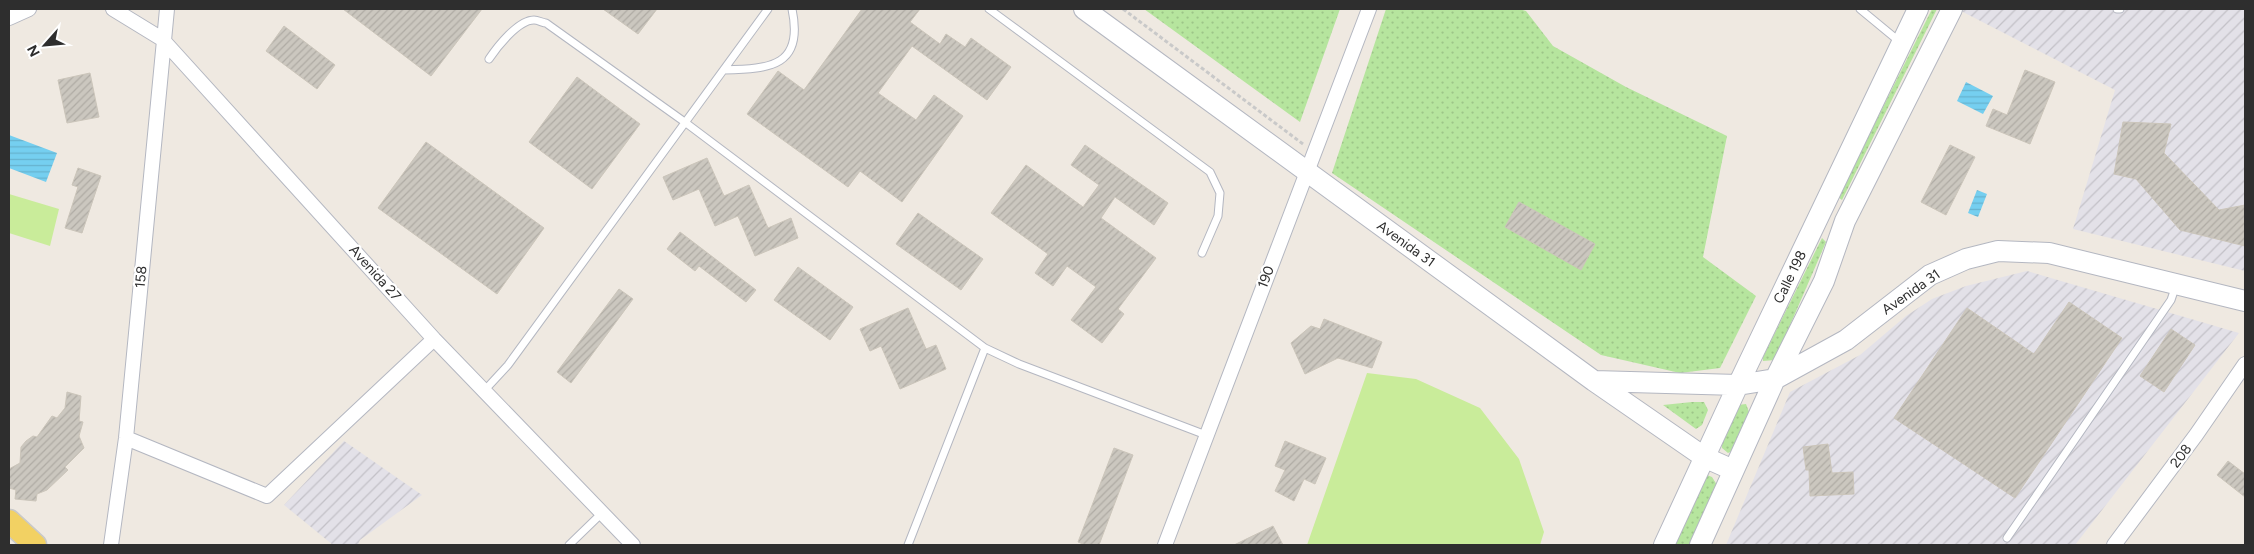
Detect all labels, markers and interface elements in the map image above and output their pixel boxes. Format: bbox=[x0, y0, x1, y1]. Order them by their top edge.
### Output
north arrow bbox=[20, 20, 70, 70]
text: N bbox=[24, 42, 44, 59]
street label: Avenida 31 bbox=[1374, 217, 1438, 271]
street label: Avenida 27 bbox=[346, 242, 405, 305]
street label: Calle 198 bbox=[1770, 248, 1810, 306]
street label: 190 bbox=[1254, 263, 1278, 291]
street label: 158 bbox=[132, 265, 150, 289]
street label: Avenida 31 bbox=[1879, 266, 1943, 318]
street label: 208 bbox=[2167, 441, 2195, 471]

